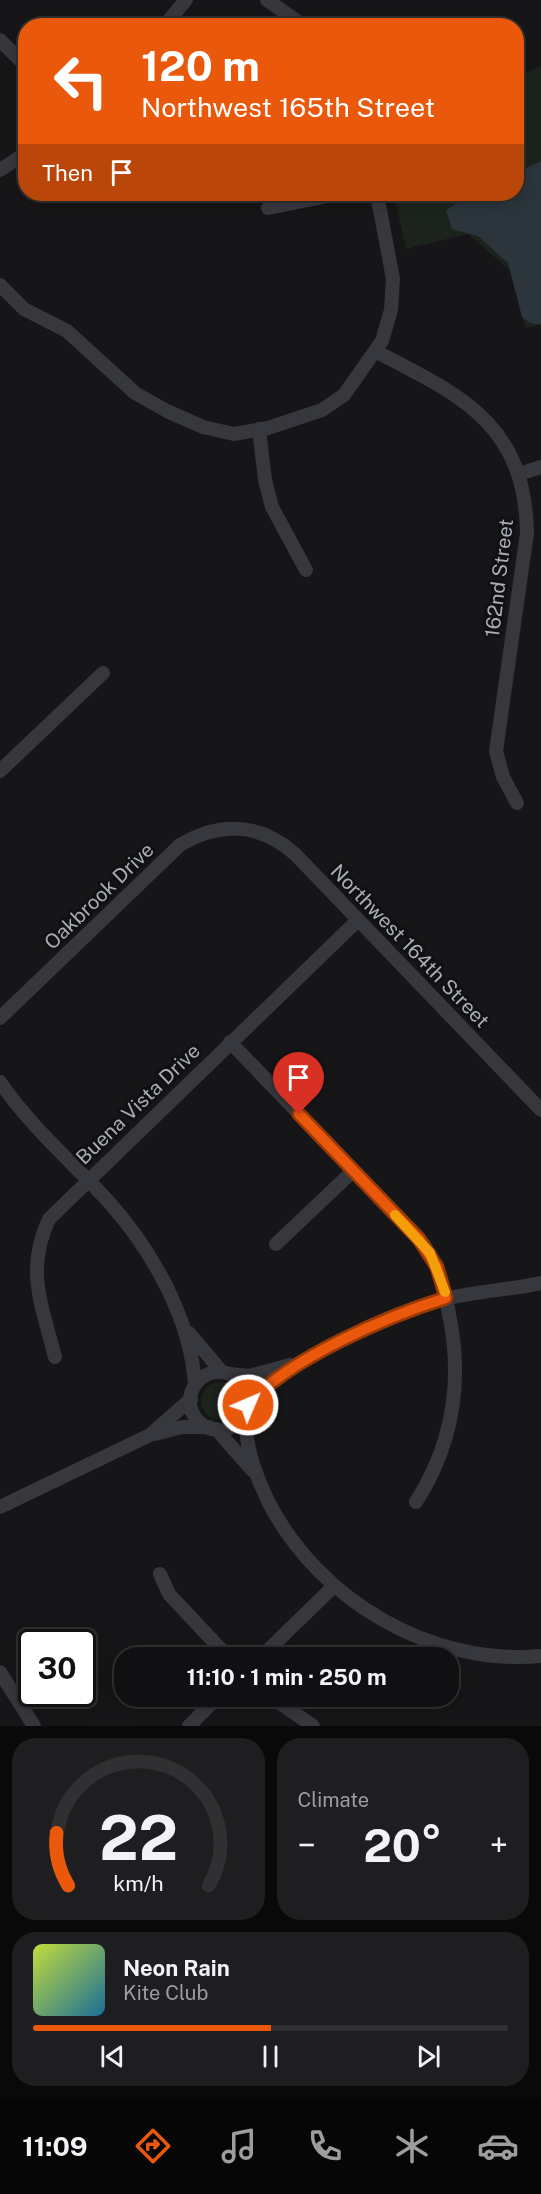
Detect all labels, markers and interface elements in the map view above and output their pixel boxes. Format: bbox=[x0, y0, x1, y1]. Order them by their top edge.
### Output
text: 120 m bbox=[141, 41, 260, 90]
icon: left bbox=[42, 42, 120, 120]
text: Northwest 165th Street bbox=[141, 91, 435, 123]
icon: arrive bbox=[105, 156, 138, 189]
text: Then bbox=[42, 160, 93, 186]
street label: 162nd Street bbox=[480, 517, 518, 639]
street label: Oakbrook Drive bbox=[39, 838, 159, 954]
street label: Northwest 164th Street bbox=[326, 859, 494, 1033]
street label: Buena Vista Drive bbox=[71, 1039, 205, 1169]
pin bbox=[273, 1052, 324, 1114]
icon: arrive bbox=[282, 1061, 315, 1094]
position arrow bbox=[216, 1373, 280, 1437]
speed limit sign: 30 bbox=[18, 1629, 96, 1707]
text: 11:10 · 1 min · 250 m bbox=[186, 1664, 387, 1690]
text: Climate bbox=[298, 1788, 369, 1812]
text: 22 bbox=[99, 1801, 178, 1874]
text: 20° bbox=[363, 1819, 442, 1872]
text: − bbox=[298, 1826, 316, 1864]
text: + bbox=[490, 1826, 508, 1864]
text: km/h bbox=[113, 1871, 163, 1896]
text: Neon Rain bbox=[123, 1955, 230, 1981]
text: Kite Club bbox=[123, 1981, 208, 2005]
icon: previous bbox=[96, 2040, 129, 2073]
icon: pause bbox=[254, 2040, 287, 2073]
icon: next bbox=[412, 2040, 445, 2073]
icon: directions bbox=[132, 2125, 174, 2167]
icon: music bbox=[218, 2125, 260, 2167]
icon: phone bbox=[304, 2125, 346, 2167]
icon: climate bbox=[391, 2125, 433, 2167]
icon: car bbox=[477, 2125, 519, 2167]
text: 11:09 bbox=[22, 2130, 88, 2162]

